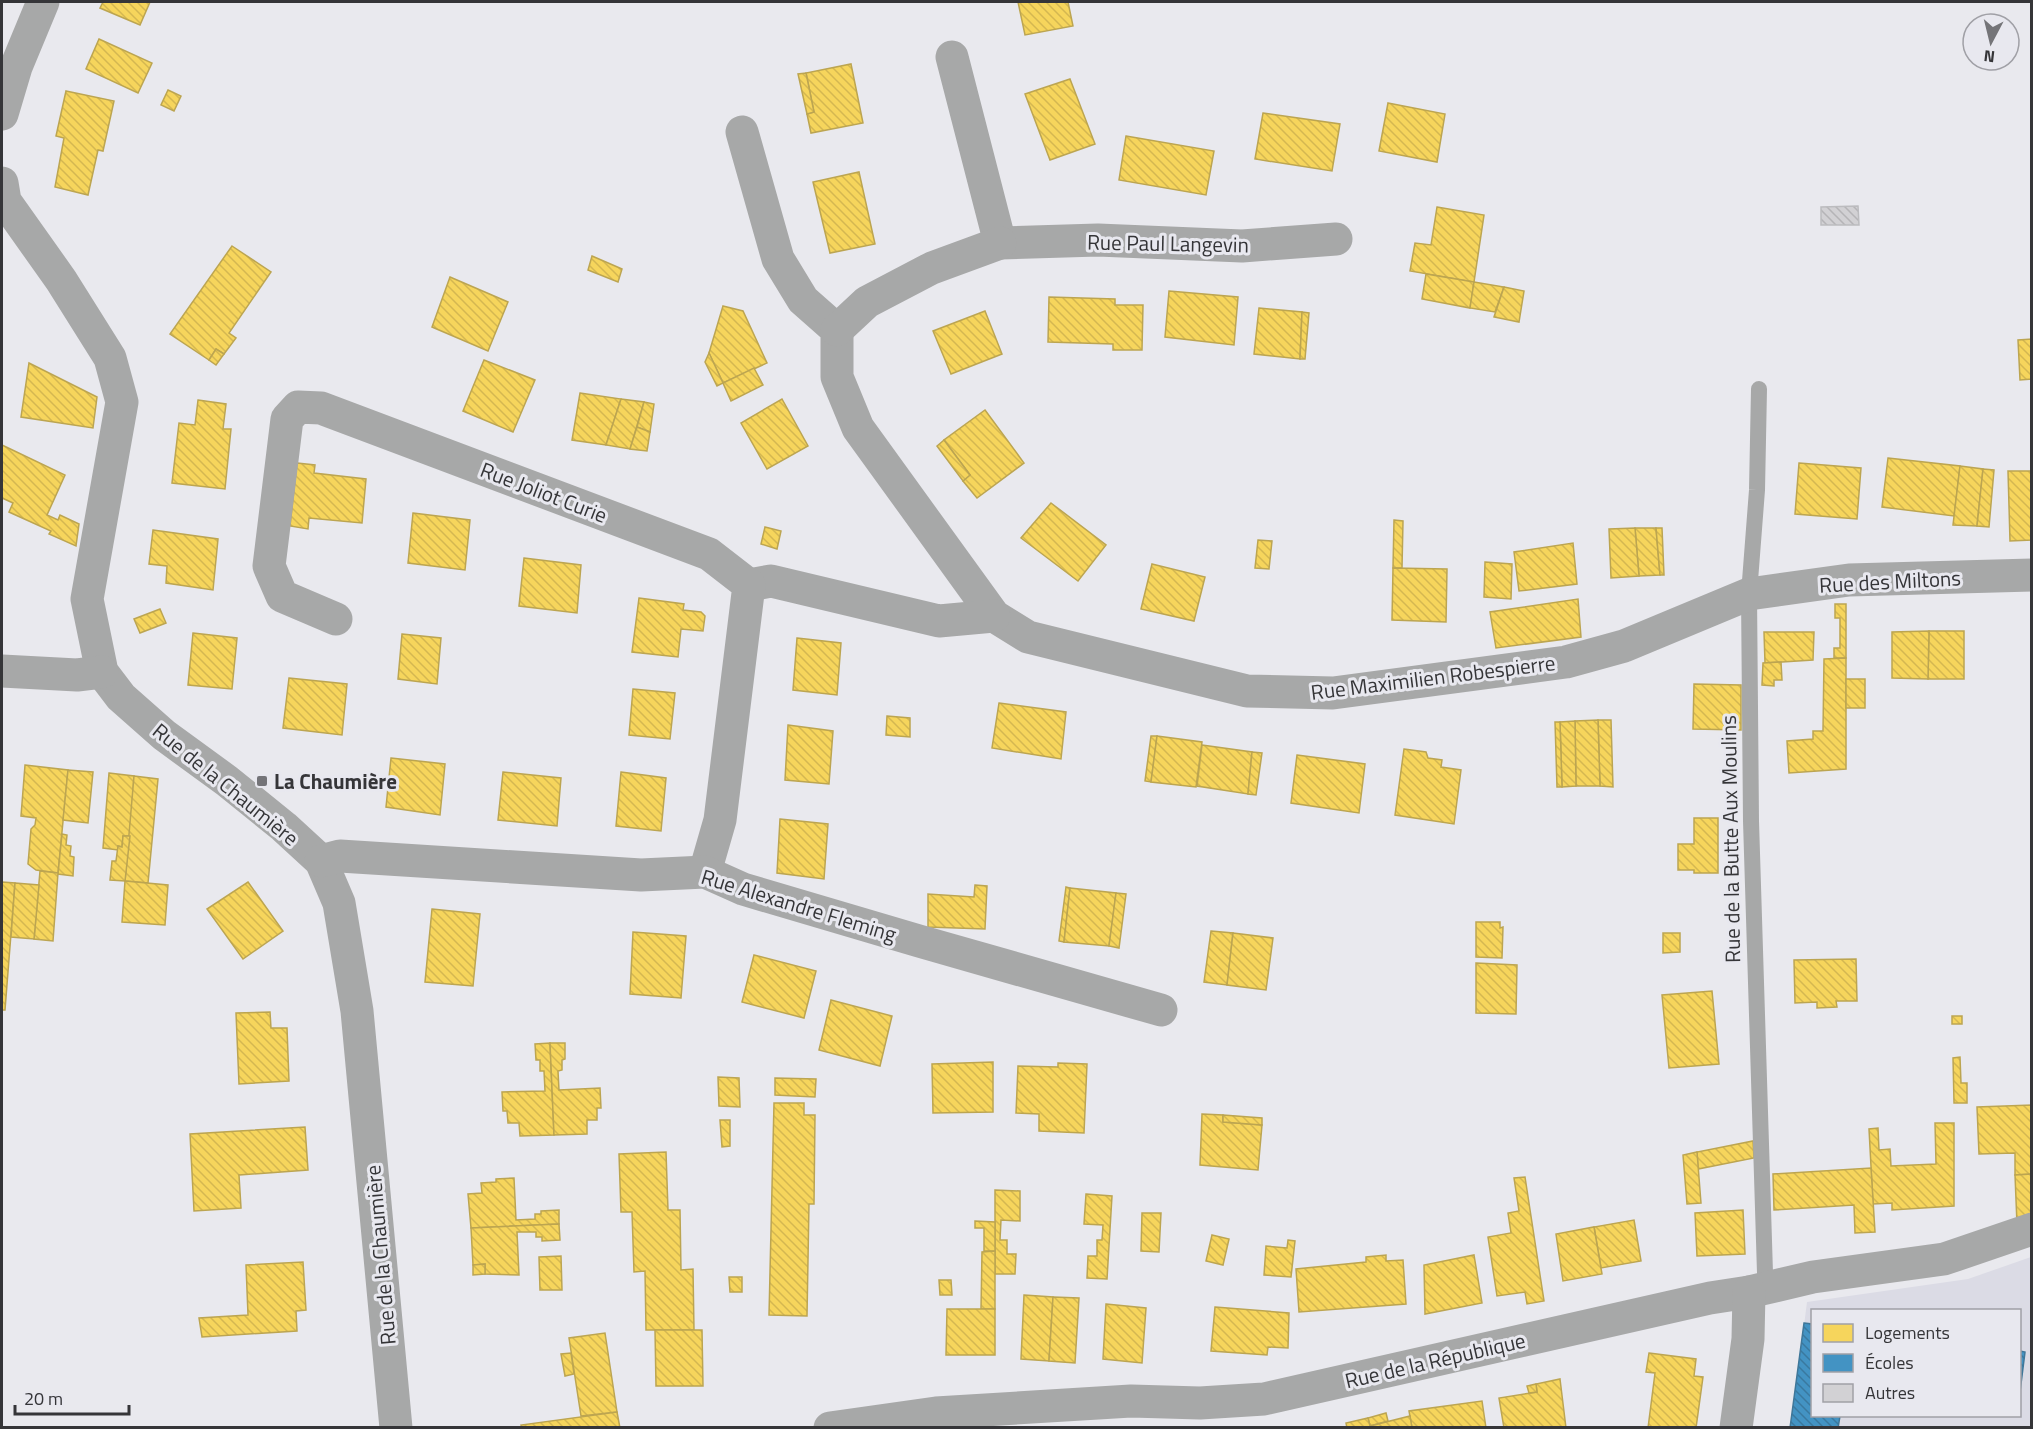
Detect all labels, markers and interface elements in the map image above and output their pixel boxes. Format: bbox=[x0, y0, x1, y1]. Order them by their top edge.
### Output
north arrow bbox=[1961, 12, 2021, 72]
text: N bbox=[1982, 44, 1996, 69]
street label: Rue Paul Langevin bbox=[1087, 226, 1249, 260]
street label: Rue Joliot Curie bbox=[476, 453, 612, 531]
street label: Rue des Miltons bbox=[1818, 561, 1962, 601]
street label: Rue Maximilien Robespierre bbox=[1309, 646, 1557, 708]
street label: Rue de la Chaumière bbox=[146, 715, 306, 853]
street label: Rue de la Butte Aux Moulins bbox=[1712, 715, 1748, 963]
place label: La Chaumière bbox=[274, 765, 397, 797]
marker: La Chaumière bbox=[255, 774, 269, 788]
street label: Rue Alexandre Fleming bbox=[698, 860, 901, 950]
street label: Rue de la Chaumière bbox=[356, 1164, 404, 1346]
legend bbox=[1811, 1309, 2021, 1417]
text: Logements bbox=[1865, 1319, 1950, 1346]
street label: Rue de la République bbox=[1342, 1324, 1528, 1396]
text: Écoles bbox=[1865, 1349, 1914, 1376]
scale bar bbox=[15, 1378, 129, 1416]
text: Autres bbox=[1865, 1379, 1915, 1406]
text: 20 m bbox=[24, 1385, 63, 1412]

